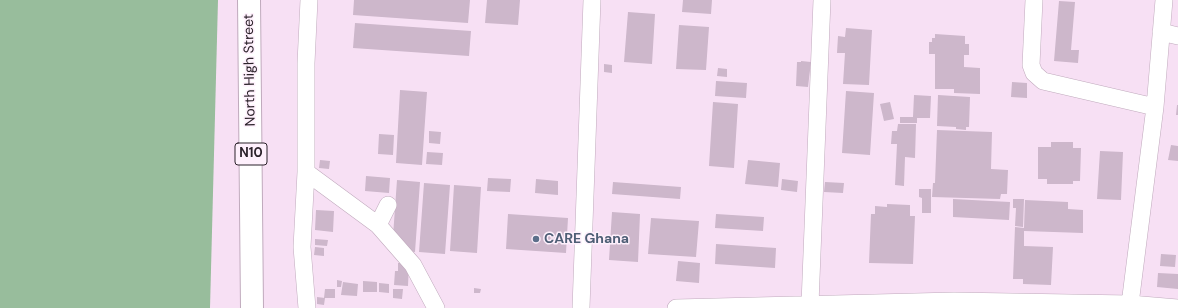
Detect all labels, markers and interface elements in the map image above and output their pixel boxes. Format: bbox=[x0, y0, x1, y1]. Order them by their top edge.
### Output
street label: North High Street bbox=[241, 14, 259, 126]
road number: N10 bbox=[235, 143, 267, 165]
place label: CARE Ghana bbox=[544, 231, 629, 247]
marker: CARE Ghana bbox=[531, 234, 541, 244]

